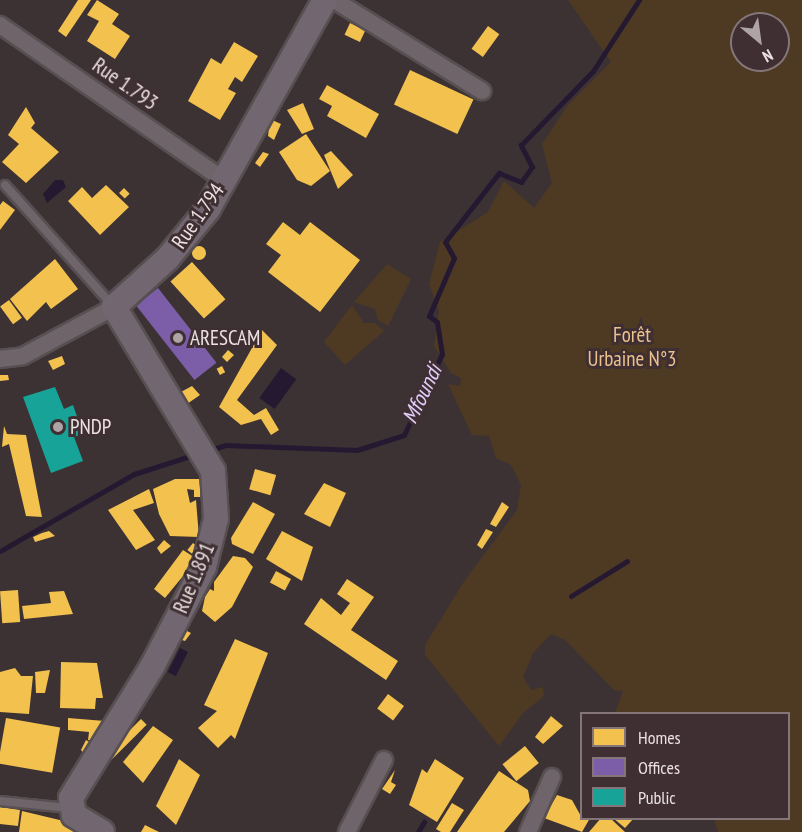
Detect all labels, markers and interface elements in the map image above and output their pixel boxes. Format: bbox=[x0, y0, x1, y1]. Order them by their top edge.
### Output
north arrow bbox=[730, 12, 790, 72]
text: N bbox=[759, 45, 776, 67]
street label: Rue 1.793 bbox=[88, 52, 162, 116]
street label: Rue 1.794 bbox=[166, 179, 230, 253]
park label: Forêt Urbaine N°3 bbox=[587, 322, 677, 372]
place label: ARESCAM bbox=[190, 325, 260, 351]
marker: ARESCAM bbox=[171, 331, 185, 345]
water label: Mfoundi bbox=[396, 360, 448, 428]
place label: PNDP bbox=[70, 414, 111, 440]
marker: PNDP bbox=[51, 420, 65, 434]
street label: Rue 1.891 bbox=[168, 539, 220, 617]
legend bbox=[580, 712, 790, 820]
text: Homes bbox=[638, 726, 681, 749]
text: Offices bbox=[638, 756, 680, 779]
text: Public bbox=[638, 786, 676, 809]

